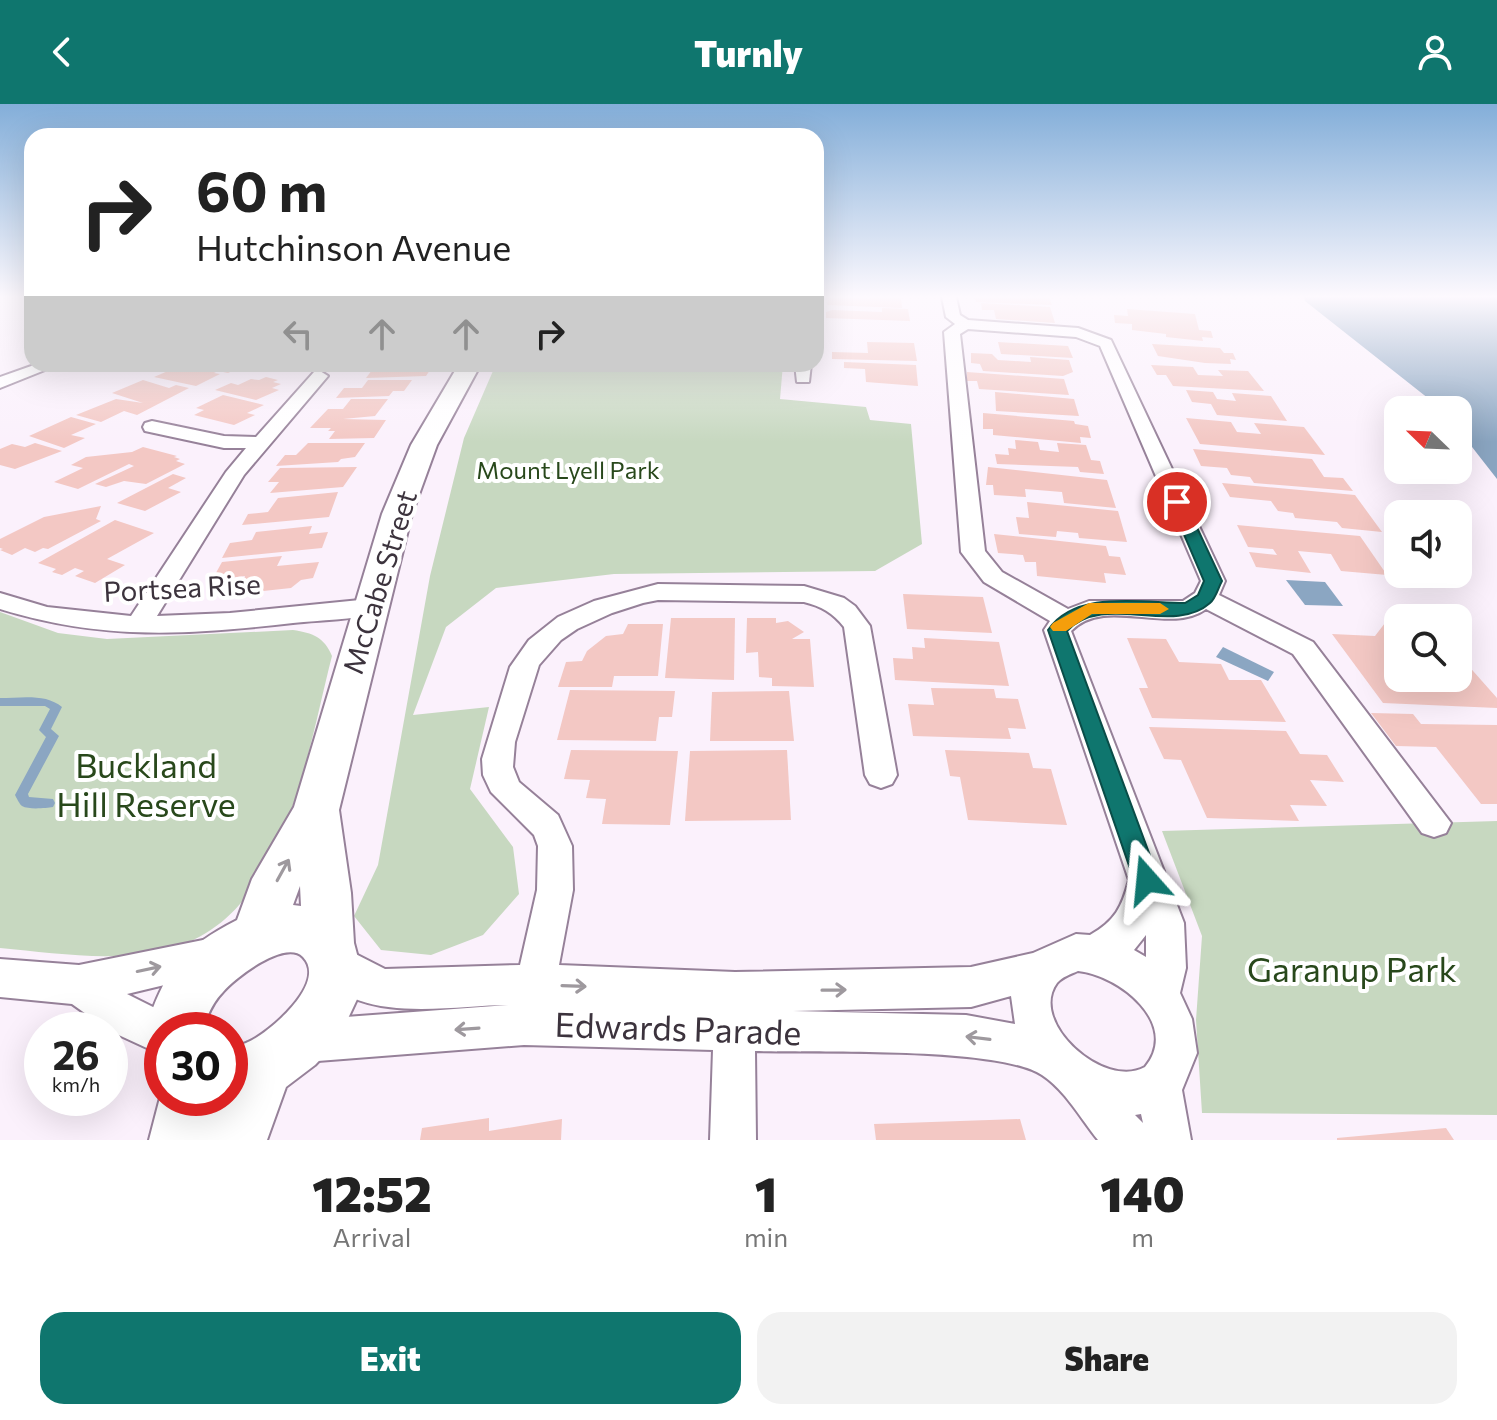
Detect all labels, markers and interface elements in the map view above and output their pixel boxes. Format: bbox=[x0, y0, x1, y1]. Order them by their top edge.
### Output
icon: back bbox=[40, 30, 84, 74]
text: Turnly bbox=[694, 30, 803, 74]
icon: person bbox=[1413, 30, 1457, 74]
text: 60 m bbox=[196, 155, 327, 224]
icon: right bbox=[64, 160, 168, 264]
text: Hutchinson Avenue bbox=[196, 224, 511, 268]
icon: left bbox=[276, 312, 320, 356]
icon: ahead bbox=[360, 312, 404, 356]
icon: ahead bbox=[444, 312, 488, 356]
icon: right bbox=[528, 312, 572, 356]
north arrow bbox=[1384, 396, 1472, 484]
map controls bbox=[1384, 396, 1472, 692]
park label: Mount Lyell Park bbox=[476, 455, 660, 484]
pin bbox=[1143, 468, 1211, 536]
icon: arrive bbox=[1155, 480, 1199, 524]
street label: McCabe Street bbox=[335, 486, 423, 678]
button: sound bbox=[1384, 500, 1472, 588]
street label: Portsea Rise bbox=[102, 566, 261, 608]
button: search bbox=[1384, 604, 1472, 692]
park label: Buckland Hill Reserve bbox=[56, 743, 236, 824]
position arrow bbox=[1105, 838, 1189, 922]
one-way arrow bbox=[275, 859, 291, 882]
park label: Garanup Park bbox=[1247, 947, 1457, 989]
one-way arrow bbox=[135, 961, 161, 976]
one-way arrow bbox=[560, 978, 587, 993]
one-way arrow bbox=[820, 982, 847, 998]
street label: Edwards Parade bbox=[554, 1002, 802, 1052]
speed limit sign: 30 bbox=[144, 1012, 248, 1116]
one-way arrow bbox=[454, 1022, 480, 1037]
text: 26 bbox=[52, 1029, 100, 1078]
one-way arrow bbox=[966, 1030, 991, 1045]
text: km/h bbox=[52, 1072, 100, 1096]
text: 12:52 bbox=[312, 1163, 432, 1222]
text: 1 bbox=[755, 1163, 777, 1222]
text: 140 bbox=[1100, 1163, 1185, 1222]
text: Arrival bbox=[333, 1221, 411, 1252]
text: min bbox=[744, 1221, 788, 1252]
text: m bbox=[1131, 1221, 1154, 1252]
button: Exit bbox=[40, 1312, 741, 1404]
button: Share bbox=[757, 1312, 1457, 1404]

